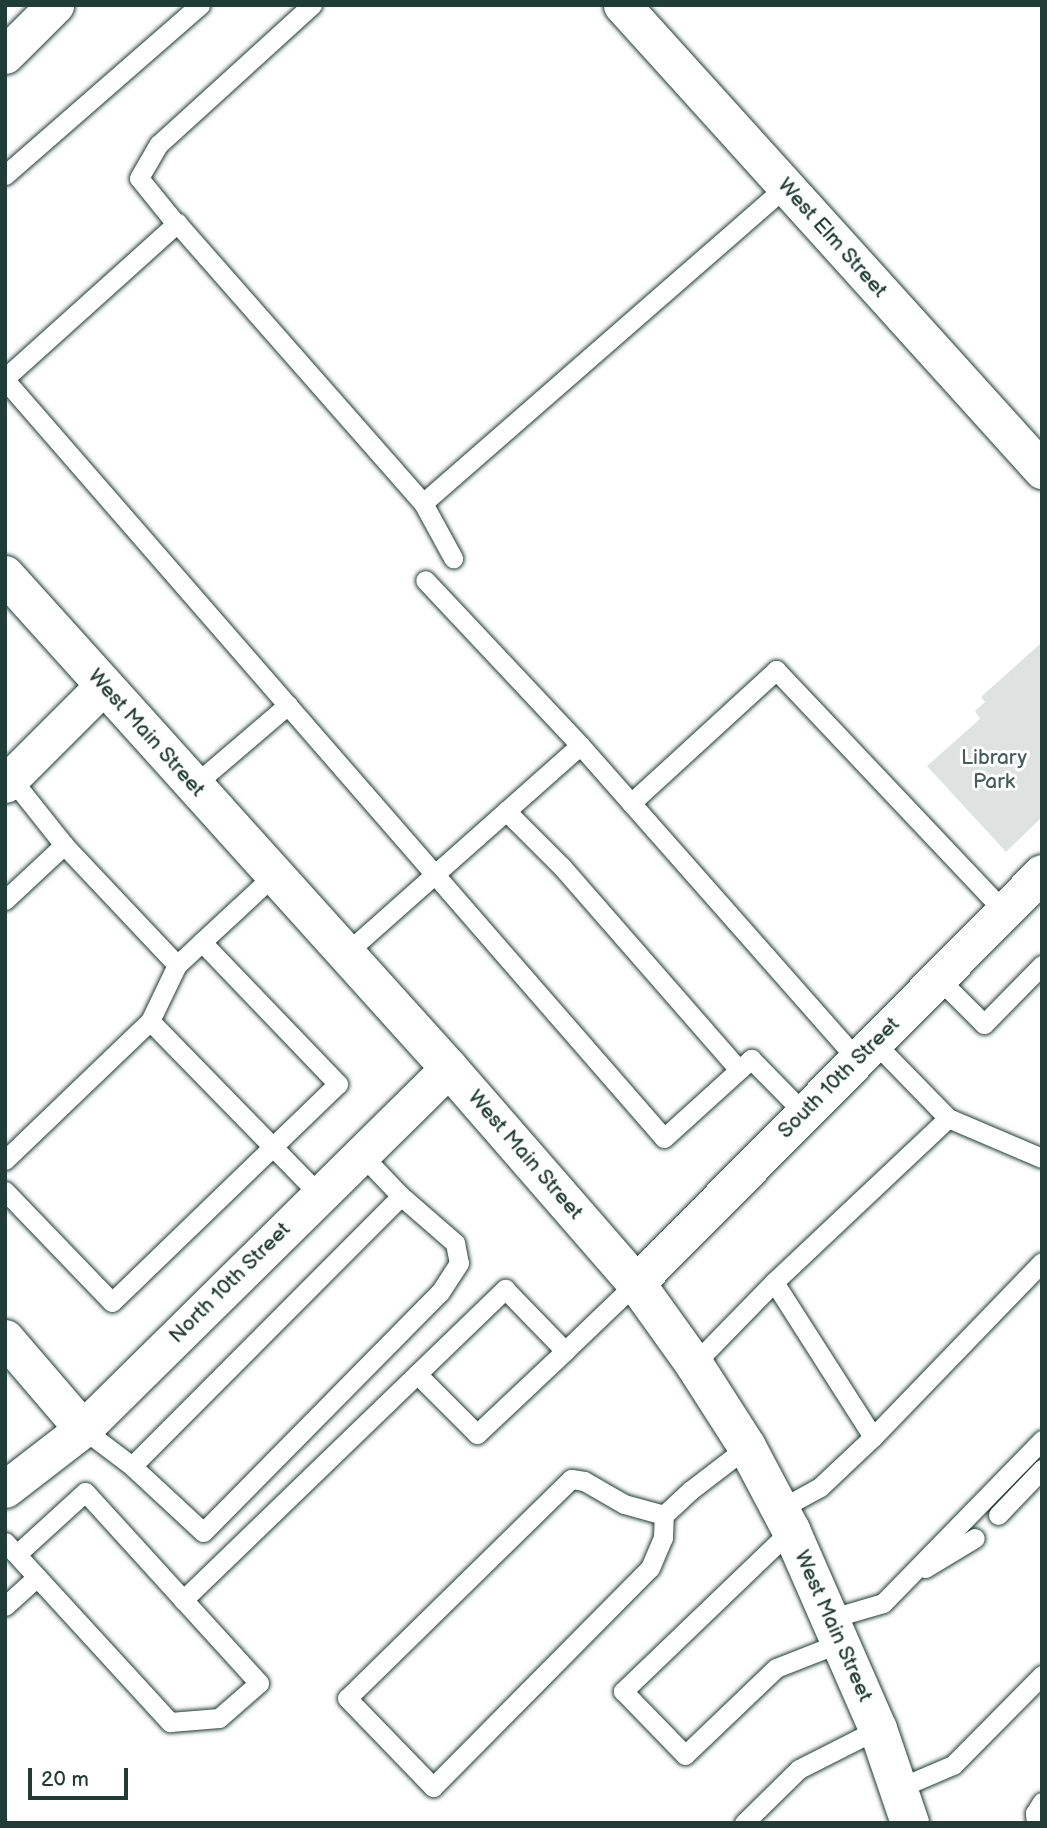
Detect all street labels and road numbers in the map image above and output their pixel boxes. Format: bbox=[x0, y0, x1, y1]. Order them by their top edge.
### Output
street label: West Elm Street bbox=[772, 173, 892, 303]
street label: West Main Street bbox=[82, 664, 210, 802]
street label: South 10th Street bbox=[773, 1012, 905, 1144]
street label: West Main Street bbox=[462, 1085, 588, 1225]
street label: North 10th Street bbox=[164, 1217, 296, 1349]
street label: West Main Street bbox=[788, 1546, 878, 1706]

